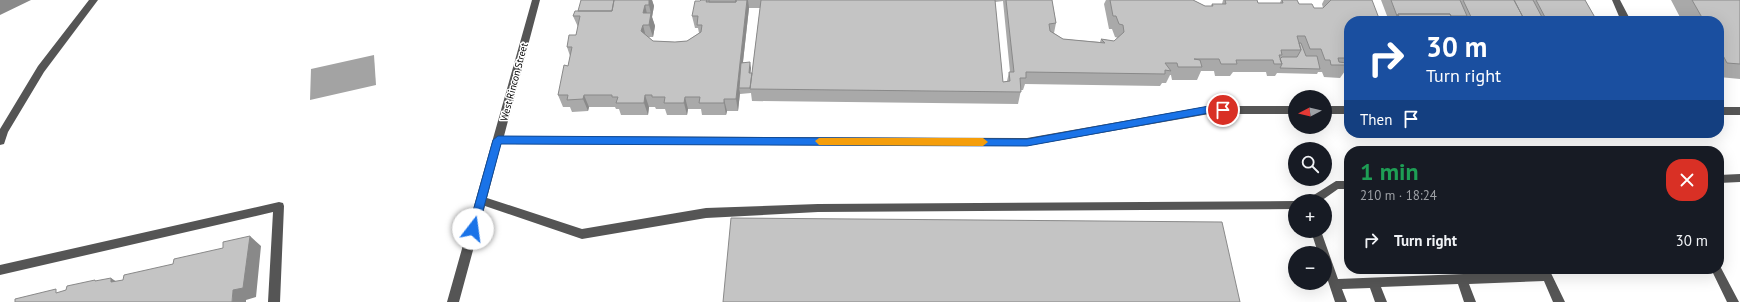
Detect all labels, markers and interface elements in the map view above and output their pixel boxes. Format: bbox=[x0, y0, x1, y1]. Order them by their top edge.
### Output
text: 30 m bbox=[1426, 28, 1487, 65]
icon: right bbox=[1360, 32, 1412, 84]
street label: West Rincon Street bbox=[497, 41, 531, 123]
text: Turn right bbox=[1426, 64, 1501, 87]
north arrow bbox=[1288, 90, 1332, 134]
map controls bbox=[1288, 90, 1332, 290]
pin bbox=[1206, 93, 1240, 127]
icon: arrive bbox=[1212, 99, 1234, 121]
icon: arrive bbox=[1400, 108, 1422, 130]
text: Then bbox=[1360, 110, 1392, 129]
button: search bbox=[1288, 142, 1332, 186]
text: 1 min bbox=[1360, 156, 1419, 187]
button: close bbox=[1666, 159, 1708, 201]
text: 210 m · 18:24 bbox=[1360, 187, 1437, 204]
button: + bbox=[1288, 194, 1332, 238]
position arrow bbox=[452, 208, 494, 250]
icon: right bbox=[1360, 229, 1382, 251]
text: Turn right bbox=[1394, 231, 1457, 250]
text: 30 m bbox=[1675, 231, 1708, 250]
button: − bbox=[1288, 246, 1332, 290]

